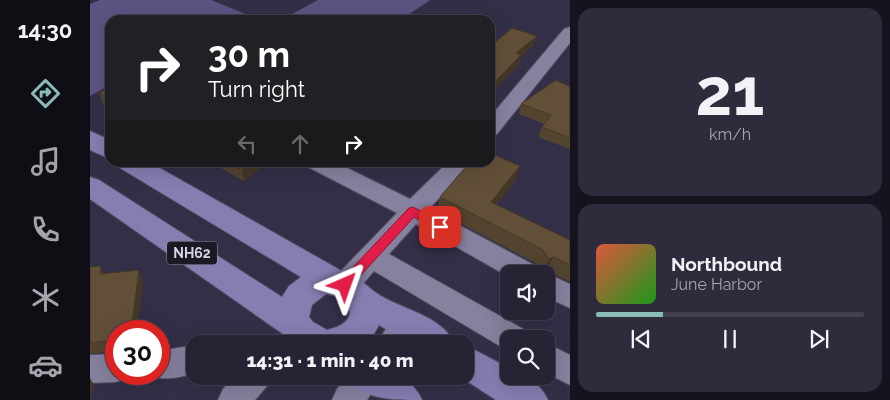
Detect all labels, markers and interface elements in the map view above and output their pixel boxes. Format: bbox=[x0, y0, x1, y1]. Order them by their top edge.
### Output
text: 14:30 bbox=[18, 17, 72, 43]
text: 30 m bbox=[208, 34, 290, 75]
icon: right bbox=[125, 35, 190, 100]
text: 21 bbox=[696, 54, 764, 130]
icon: directions bbox=[28, 76, 63, 111]
text: Turn right bbox=[208, 76, 305, 102]
text: km/h bbox=[709, 125, 751, 144]
icon: left bbox=[233, 130, 261, 158]
icon: ahead bbox=[286, 130, 314, 158]
icon: right bbox=[339, 130, 367, 158]
icon: music bbox=[28, 144, 63, 179]
pin bbox=[419, 206, 461, 248]
icon: phone bbox=[28, 212, 63, 247]
icon: arrive bbox=[426, 213, 454, 241]
road number: NH62 bbox=[167, 242, 217, 264]
text: Northbound bbox=[671, 253, 782, 275]
position arrow bbox=[318, 258, 370, 310]
map controls bbox=[500, 265, 555, 385]
button: sound bbox=[500, 265, 555, 320]
text: June Harbor bbox=[671, 275, 762, 294]
icon: climate bbox=[28, 280, 63, 315]
speed limit sign: 30 bbox=[105, 320, 170, 385]
icon: previous bbox=[627, 325, 655, 353]
icon: pause bbox=[716, 325, 744, 353]
icon: next bbox=[805, 325, 833, 353]
button: search bbox=[500, 330, 555, 385]
icon: car bbox=[28, 348, 63, 383]
text: 14:31 · 1 min · 40 m bbox=[246, 349, 414, 371]

